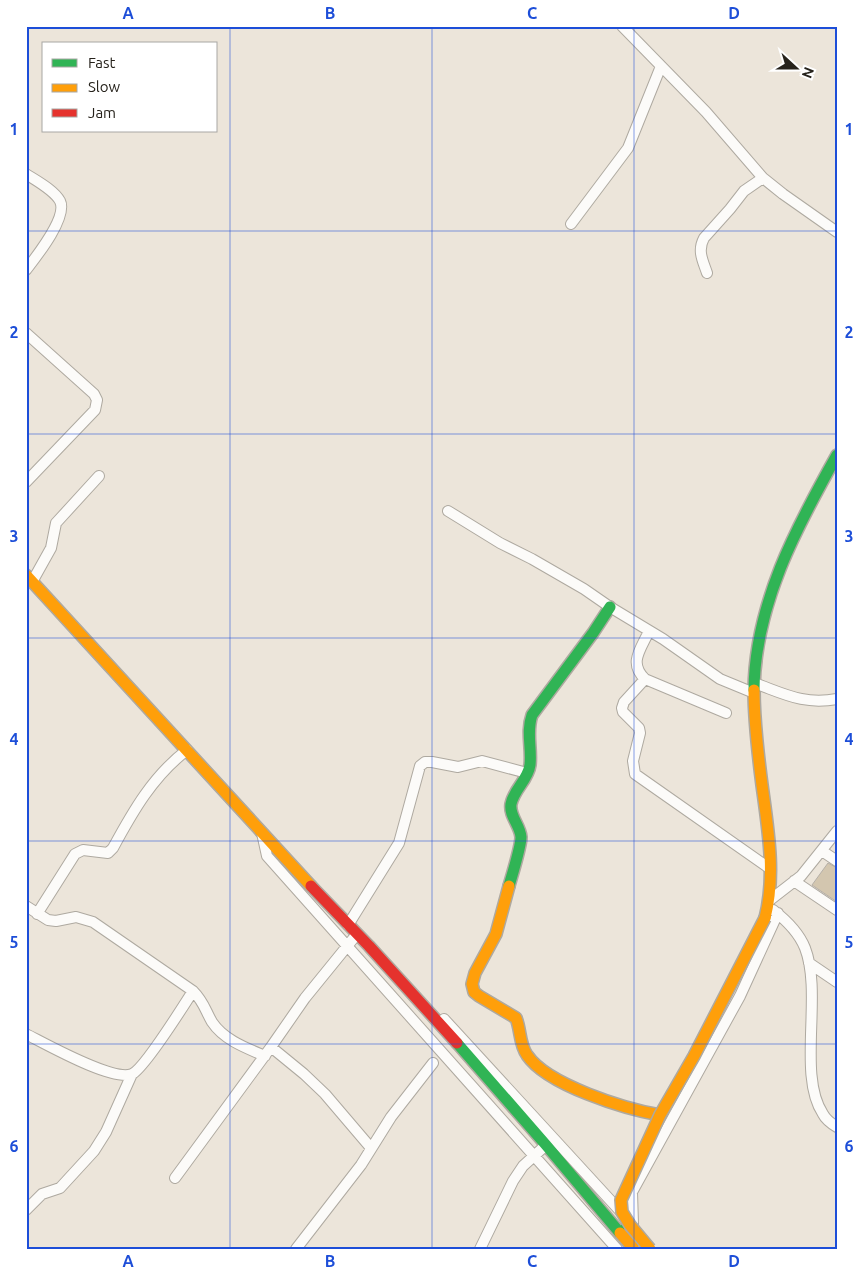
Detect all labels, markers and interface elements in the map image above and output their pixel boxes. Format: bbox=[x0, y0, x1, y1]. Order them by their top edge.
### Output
text: A bbox=[122, 4, 134, 22]
text: B bbox=[325, 4, 335, 22]
text: C bbox=[527, 4, 537, 22]
text: D bbox=[728, 4, 740, 22]
legend bbox=[42, 42, 218, 132]
north arrow bbox=[770, 42, 820, 92]
text: Fast bbox=[88, 54, 116, 71]
text: N bbox=[799, 65, 817, 80]
text: Slow bbox=[88, 78, 121, 95]
text: Jam bbox=[88, 104, 116, 121]
text: 1 bbox=[9, 120, 19, 138]
text: 1 bbox=[844, 120, 854, 138]
text: 2 bbox=[9, 323, 19, 341]
text: 2 bbox=[844, 323, 854, 341]
text: 3 bbox=[9, 527, 19, 545]
text: 3 bbox=[844, 527, 854, 545]
text: 4 bbox=[9, 730, 19, 748]
text: 4 bbox=[844, 730, 854, 748]
text: 5 bbox=[9, 933, 19, 951]
text: 5 bbox=[844, 933, 854, 951]
text: 6 bbox=[9, 1137, 19, 1155]
text: 6 bbox=[844, 1137, 854, 1155]
text: A bbox=[122, 1252, 134, 1270]
text: B bbox=[325, 1252, 335, 1270]
text: C bbox=[527, 1252, 537, 1270]
text: D bbox=[728, 1252, 740, 1270]

